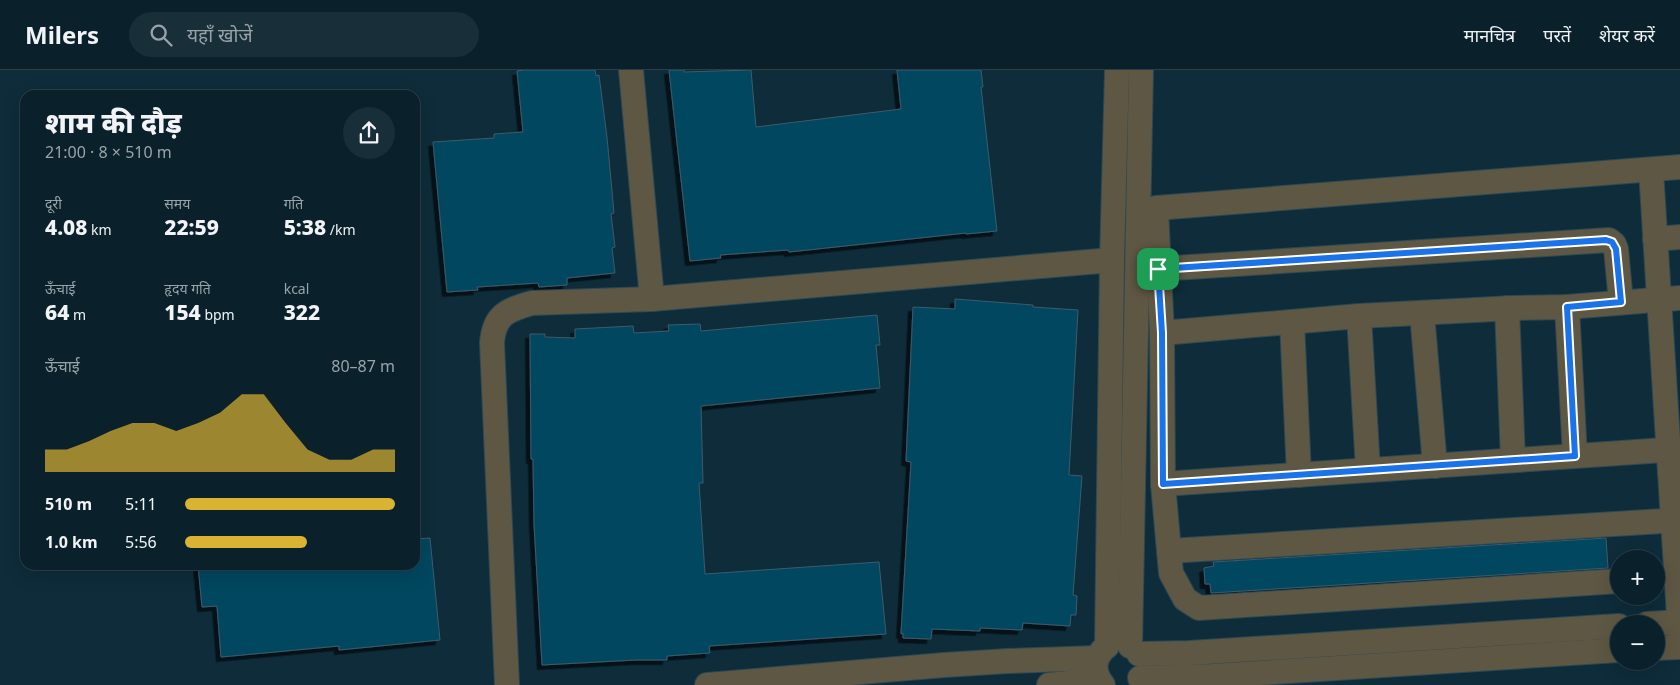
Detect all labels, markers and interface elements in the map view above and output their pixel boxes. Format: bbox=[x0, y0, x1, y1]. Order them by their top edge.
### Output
search box bbox=[129, 12, 479, 57]
text: Milers bbox=[25, 18, 99, 51]
icon: search bbox=[147, 21, 175, 49]
text: यहाँ खोजें bbox=[187, 22, 253, 48]
text: मानचित्र bbox=[1464, 23, 1515, 47]
text: परतें bbox=[1543, 23, 1571, 47]
text: शेयर करें bbox=[1599, 23, 1655, 47]
text: शाम की दौड़ bbox=[45, 103, 182, 141]
button: share bbox=[343, 107, 395, 159]
text: 21:00 · 8 × 510 m bbox=[45, 141, 172, 163]
text: दूरी bbox=[45, 194, 62, 213]
text: समय bbox=[164, 194, 190, 213]
text: गति bbox=[284, 194, 303, 213]
text: 4.08 bbox=[45, 213, 87, 241]
text: 22:59 bbox=[164, 213, 219, 241]
text: 5:38 bbox=[284, 213, 326, 241]
text: km bbox=[87, 220, 112, 239]
text: /km bbox=[326, 220, 355, 239]
pin bbox=[1137, 248, 1179, 290]
icon: arrive bbox=[1144, 255, 1172, 283]
text: ऊँचाई bbox=[45, 279, 75, 298]
text: हृदय गति bbox=[164, 279, 211, 298]
text: kcal bbox=[284, 279, 309, 298]
text: 64 bbox=[45, 298, 69, 326]
text: 154 bbox=[164, 298, 201, 326]
text: 322 bbox=[284, 298, 320, 326]
text: m bbox=[69, 305, 86, 324]
text: bpm bbox=[201, 305, 235, 324]
text: ऊँचाई bbox=[45, 355, 80, 377]
text: 80–87 m bbox=[331, 355, 395, 377]
text: 510 m bbox=[45, 493, 92, 515]
text: 5:11 bbox=[125, 493, 157, 515]
text: 1.0 km bbox=[45, 531, 97, 553]
text: 5:56 bbox=[125, 531, 157, 553]
map controls bbox=[1610, 550, 1665, 670]
button: + bbox=[1610, 550, 1665, 605]
button: − bbox=[1610, 615, 1665, 670]

